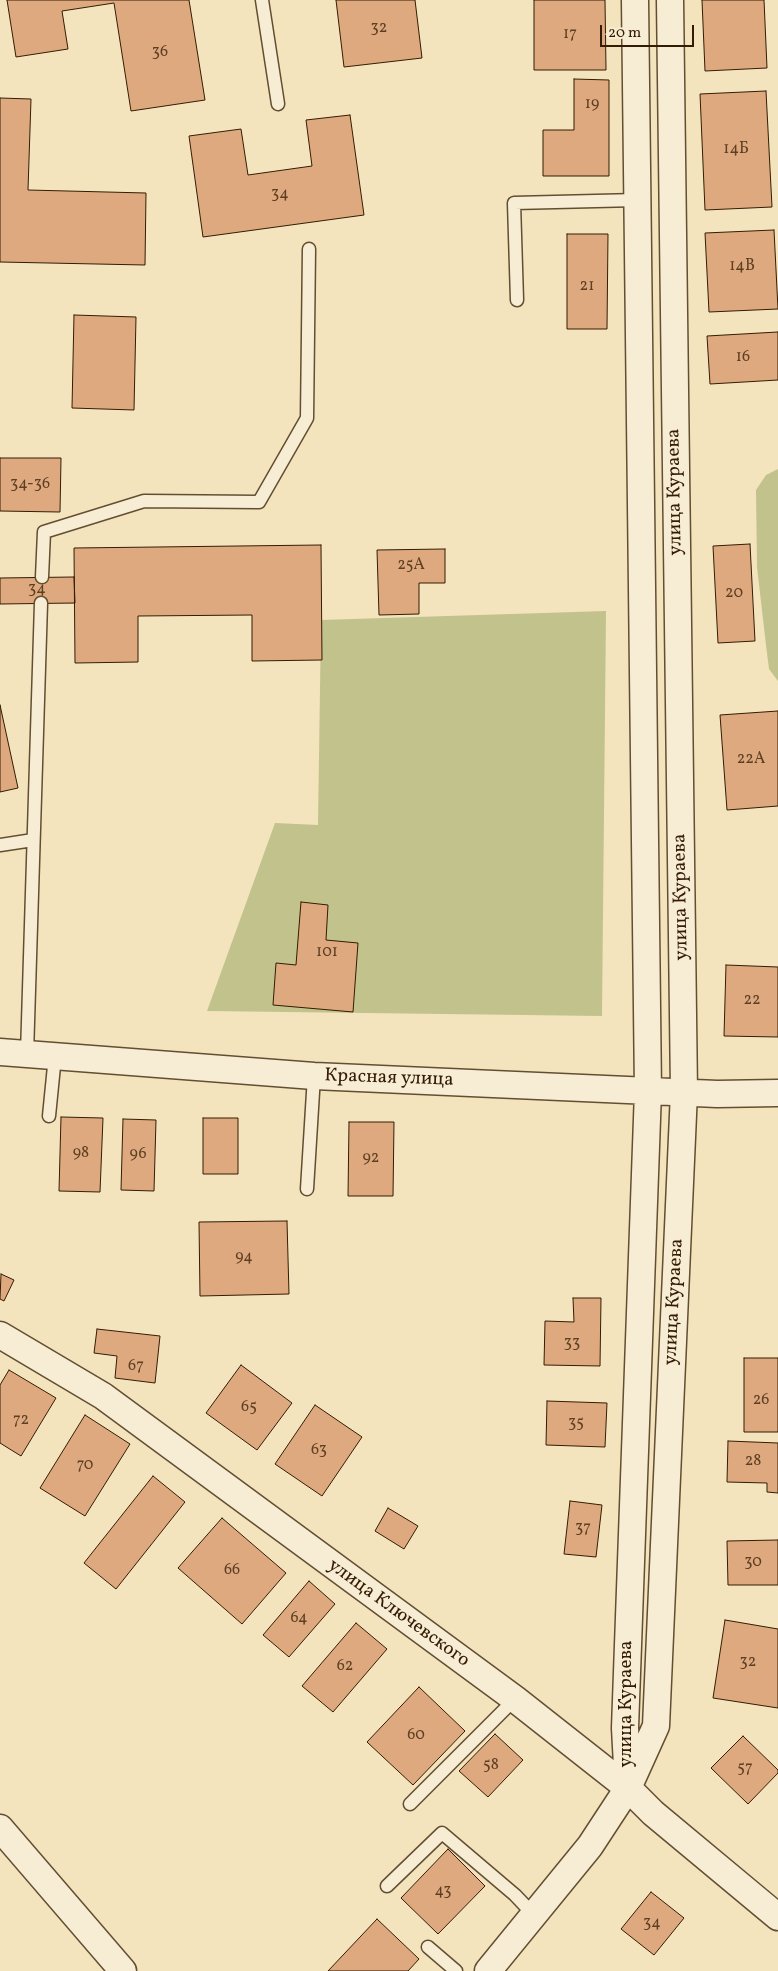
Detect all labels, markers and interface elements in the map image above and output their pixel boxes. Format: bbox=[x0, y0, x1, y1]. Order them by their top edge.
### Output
scale bar bbox=[603, 15, 697, 47]
house number: 32 bbox=[371, 19, 387, 39]
text: 20 m bbox=[608, 23, 641, 44]
house number: 17 bbox=[563, 25, 577, 45]
house number: 36 bbox=[152, 43, 168, 63]
house number: 19 bbox=[585, 95, 599, 115]
house number: 14Б bbox=[723, 140, 749, 160]
house number: 34 bbox=[271, 185, 289, 205]
house number: 14В bbox=[729, 257, 755, 277]
house number: 21 bbox=[580, 277, 594, 297]
house number: 16 bbox=[736, 348, 750, 368]
street label: улица Кураева bbox=[663, 428, 689, 556]
house number: 34-36 bbox=[10, 475, 50, 495]
house number: 25А bbox=[397, 556, 425, 576]
house number: 34 bbox=[28, 580, 46, 600]
house number: 20 bbox=[725, 584, 743, 604]
house number: 22А bbox=[737, 750, 765, 770]
street label: улица Кураева bbox=[669, 833, 695, 961]
house number: 101 bbox=[316, 943, 338, 963]
house number: 22 bbox=[743, 991, 761, 1011]
street label: Красная улица bbox=[324, 1065, 454, 1093]
house number: 98 bbox=[73, 1144, 89, 1164]
house number: 96 bbox=[129, 1145, 147, 1165]
house number: 92 bbox=[363, 1149, 379, 1169]
street label: улица Кураева bbox=[660, 1238, 690, 1366]
house number: 94 bbox=[235, 1248, 253, 1268]
house number: 33 bbox=[564, 1334, 580, 1354]
house number: 67 bbox=[128, 1357, 144, 1377]
house number: 26 bbox=[753, 1391, 769, 1411]
house number: 65 bbox=[241, 1398, 257, 1418]
house number: 72 bbox=[13, 1411, 29, 1431]
house number: 35 bbox=[568, 1414, 584, 1434]
house number: 63 bbox=[311, 1441, 327, 1461]
house number: 28 bbox=[745, 1452, 761, 1472]
house number: 70 bbox=[77, 1456, 93, 1476]
house number: 37 bbox=[575, 1519, 591, 1539]
house number: 30 bbox=[744, 1553, 762, 1573]
street label: улица Ключевского bbox=[323, 1555, 473, 1673]
house number: 66 bbox=[224, 1561, 240, 1581]
house number: 64 bbox=[290, 1609, 308, 1629]
street label: улица Кураева bbox=[617, 1641, 639, 1767]
house number: 32 bbox=[740, 1653, 756, 1673]
house number: 62 bbox=[337, 1657, 353, 1677]
house number: 60 bbox=[407, 1726, 425, 1746]
house number: 58 bbox=[483, 1756, 499, 1776]
house number: 57 bbox=[737, 1759, 753, 1779]
house number: 43 bbox=[434, 1882, 452, 1902]
house number: 34 bbox=[643, 1914, 661, 1934]

